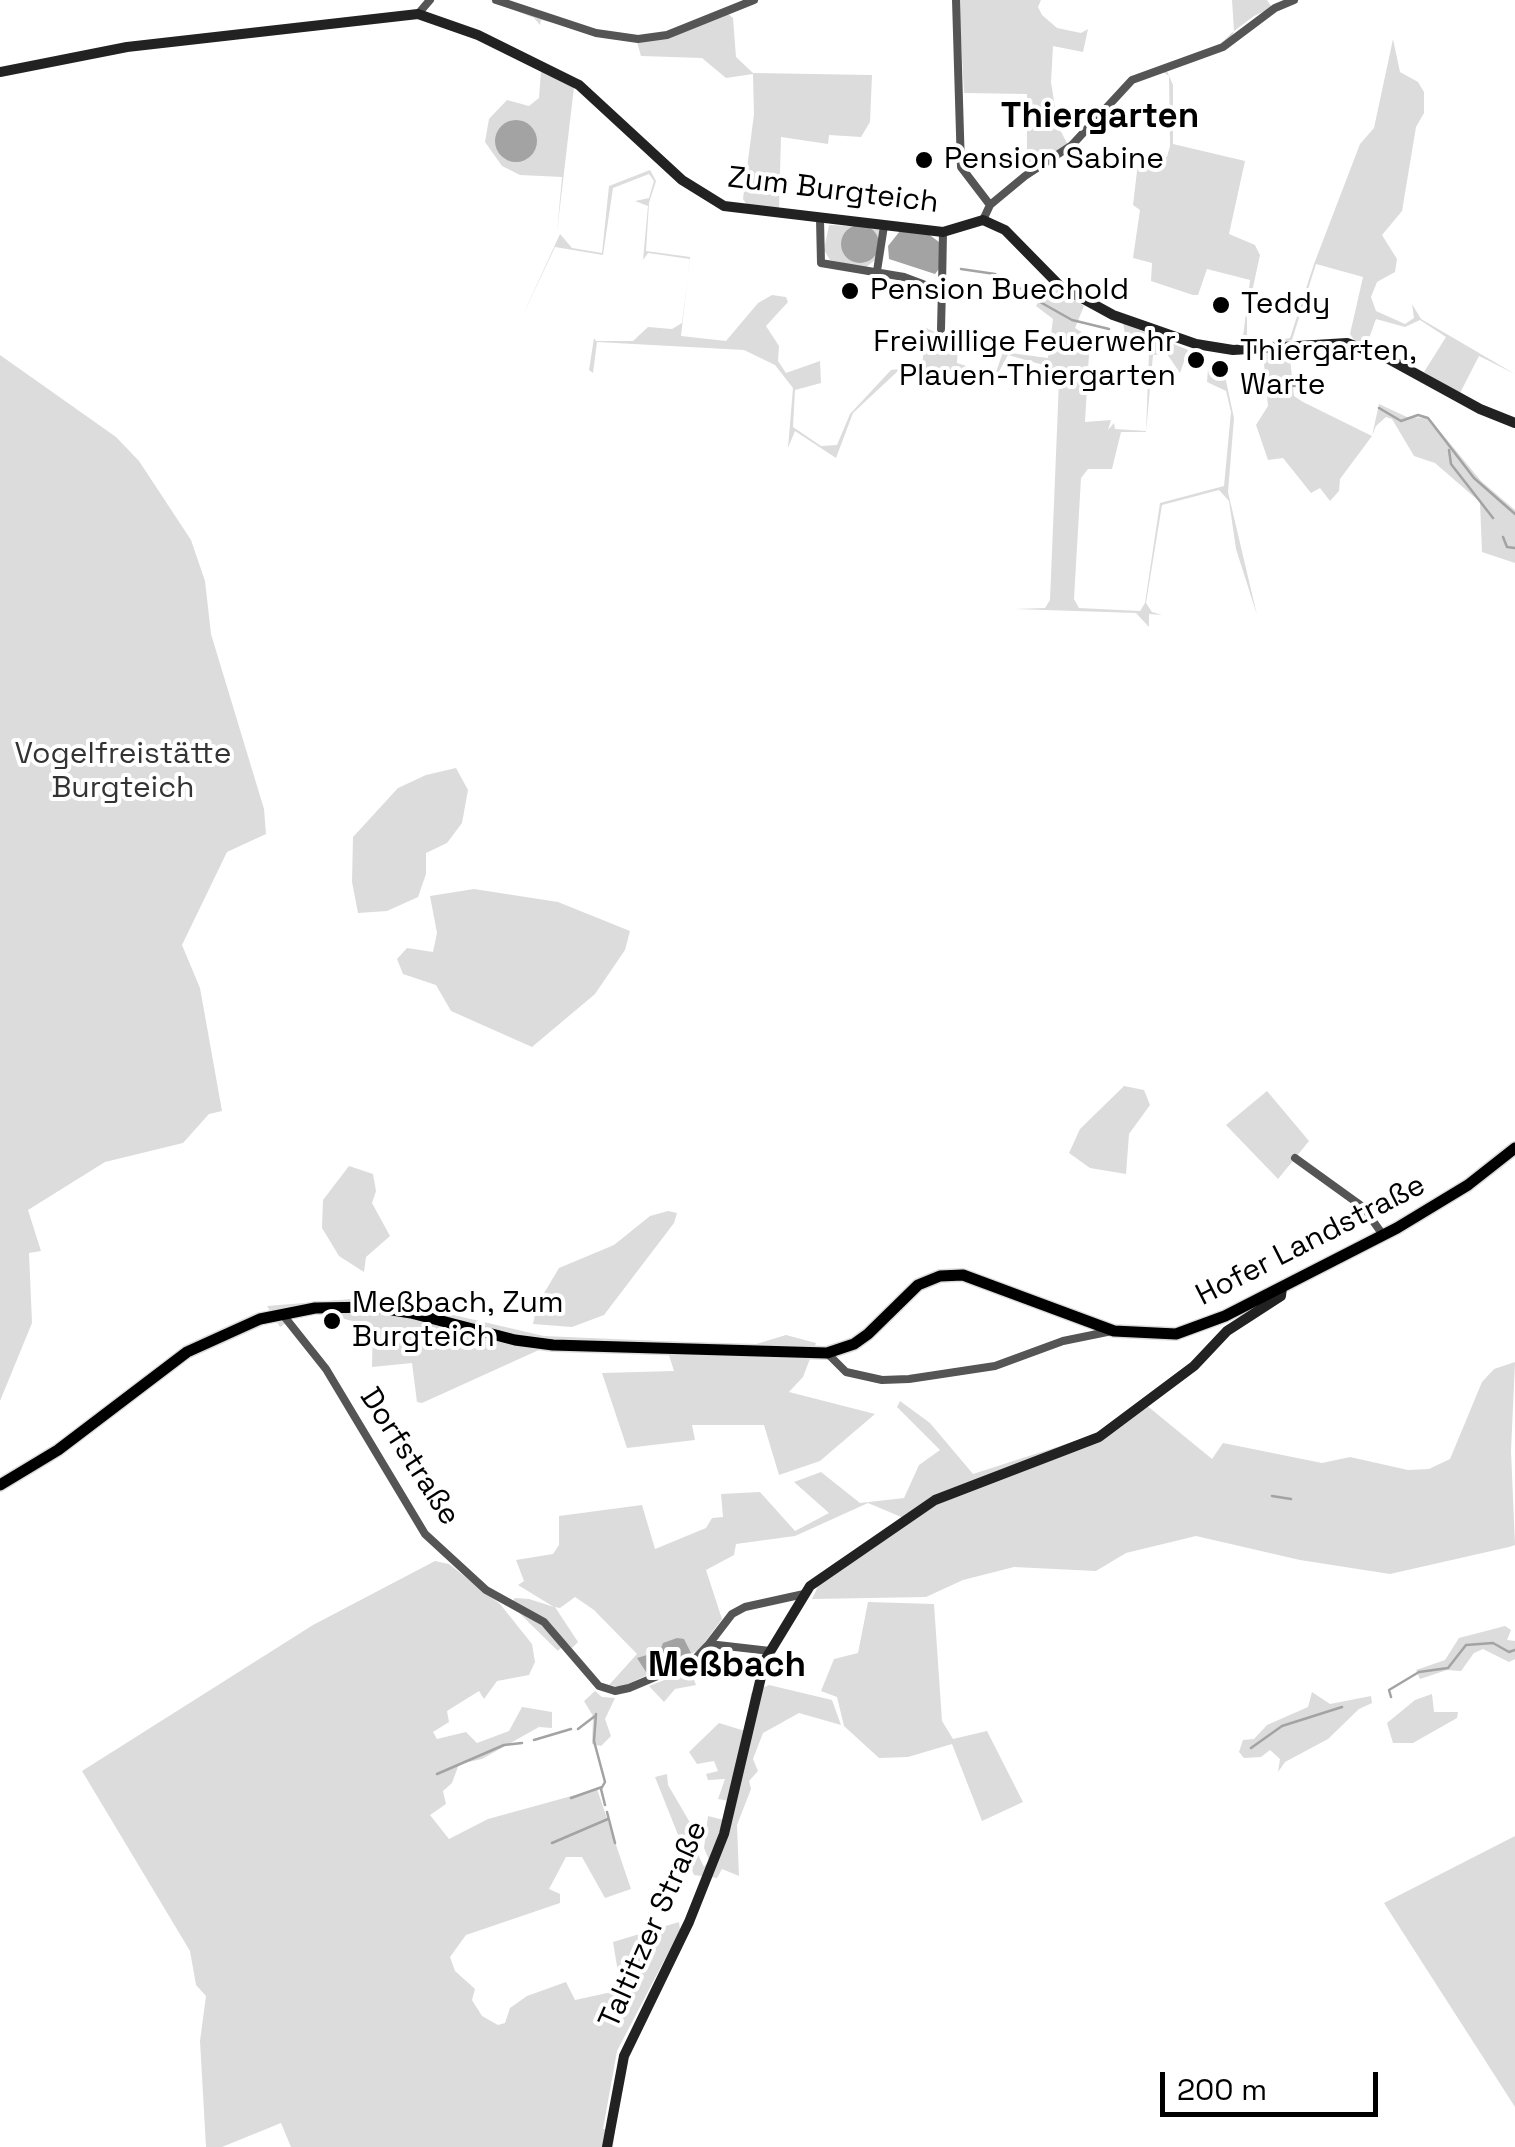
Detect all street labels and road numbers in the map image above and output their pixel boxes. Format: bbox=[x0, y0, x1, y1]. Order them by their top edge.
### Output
street label: Zum Burgteich bbox=[726, 160, 940, 222]
street label: Hofer Landstraße bbox=[1190, 1168, 1432, 1314]
street label: Dorfstraße bbox=[351, 1381, 467, 1533]
street label: Taltitzer Straße bbox=[592, 1816, 716, 2034]

